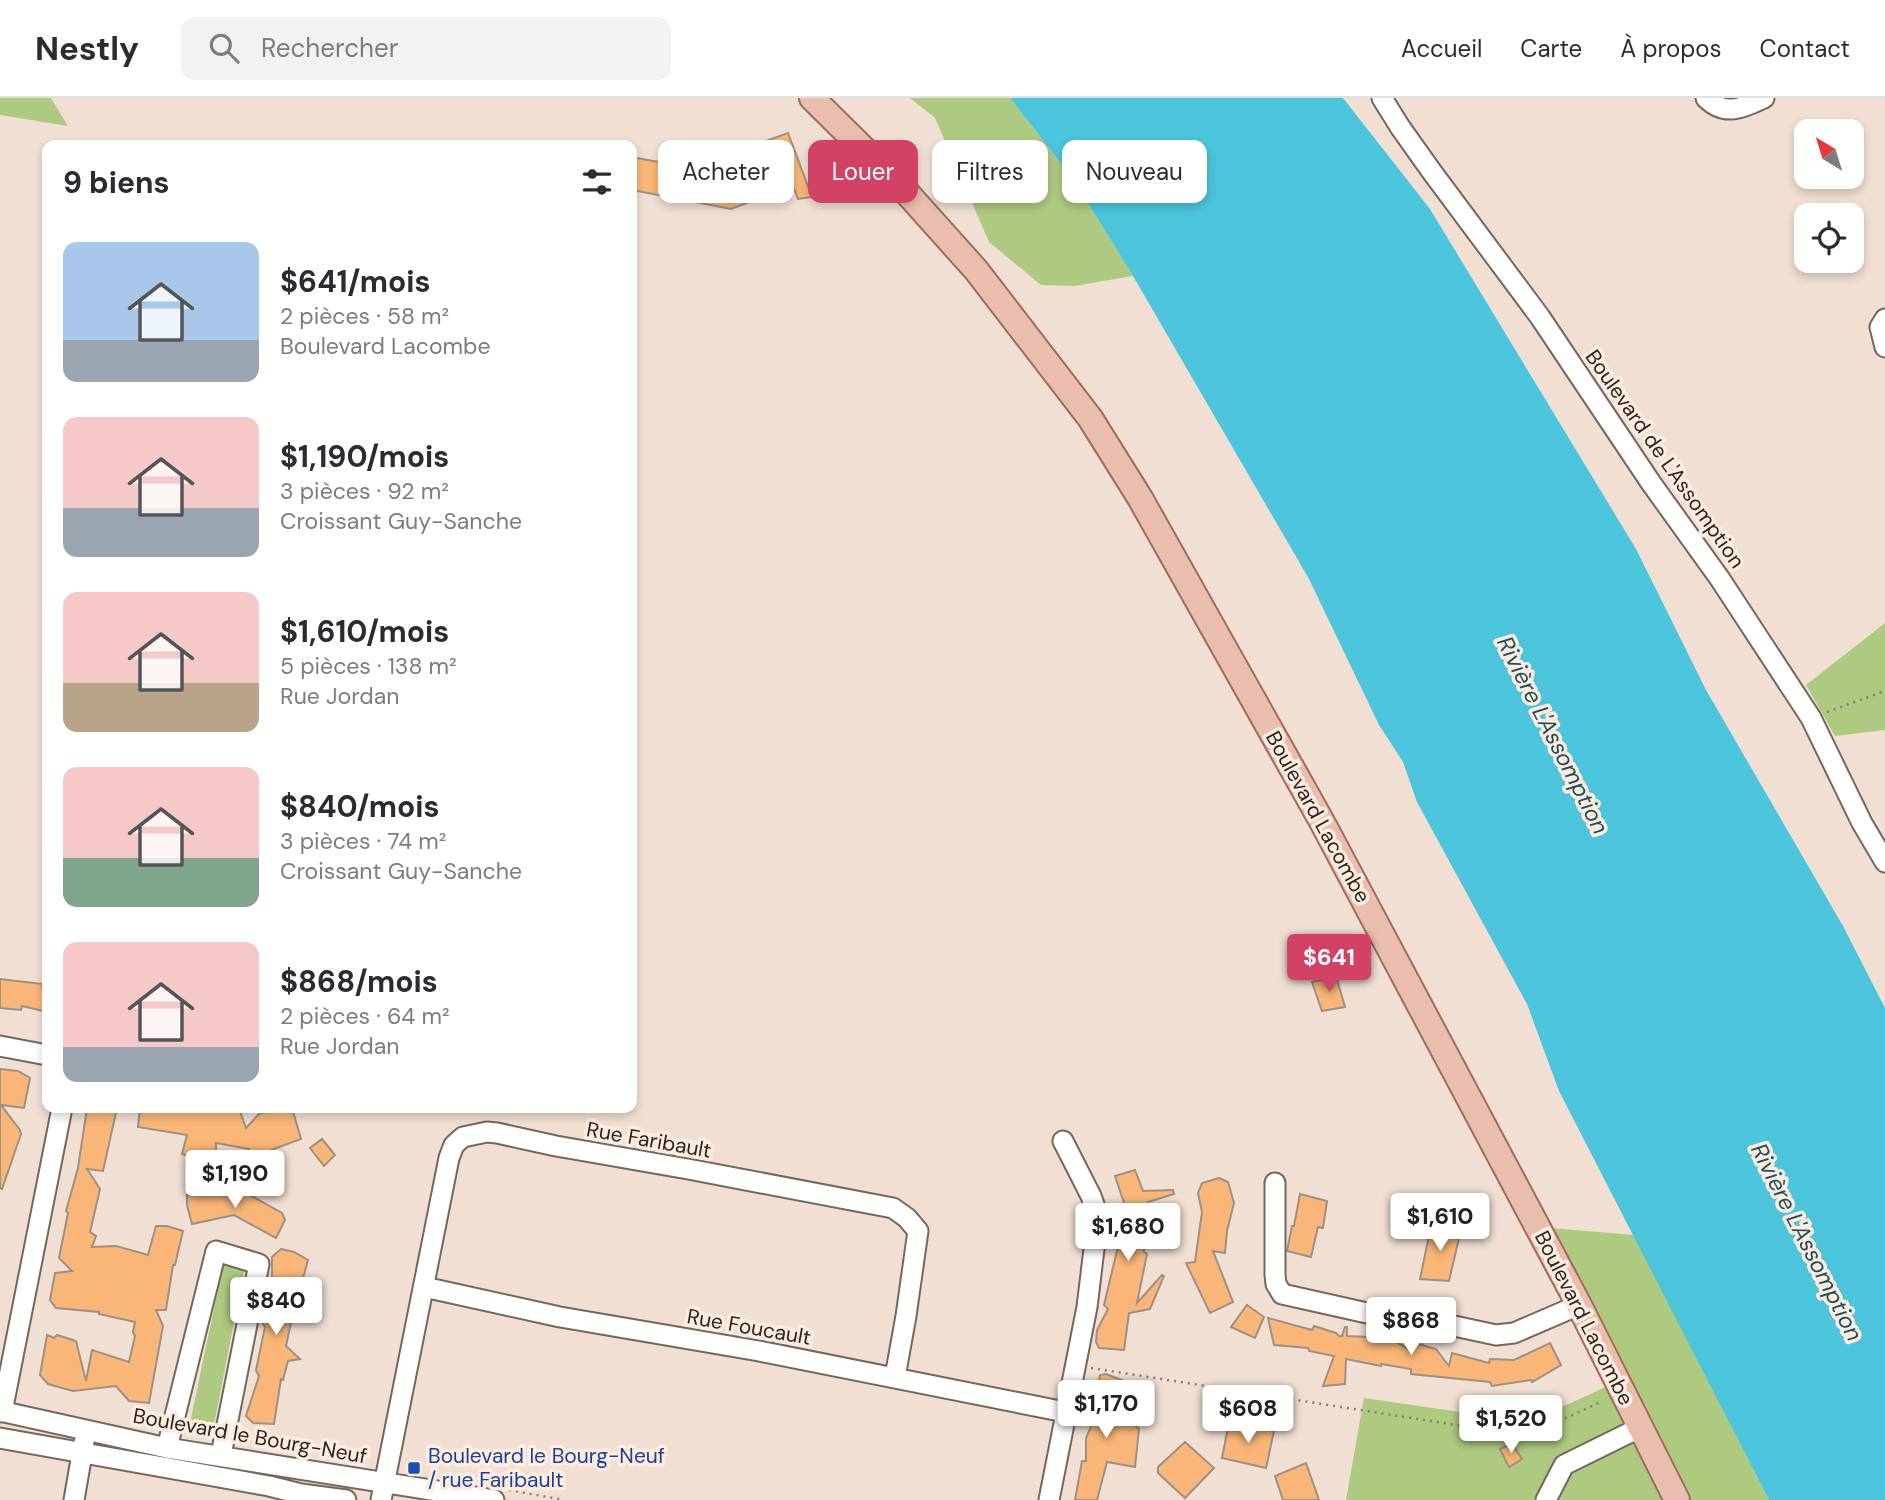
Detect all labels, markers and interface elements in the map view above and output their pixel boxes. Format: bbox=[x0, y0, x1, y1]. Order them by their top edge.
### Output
search box bbox=[181, 17, 671, 80]
text: Nestly bbox=[35, 27, 139, 70]
icon: search bbox=[205, 29, 243, 67]
text: Rechercher bbox=[261, 31, 398, 65]
text: Accueil bbox=[1401, 33, 1482, 64]
text: Carte bbox=[1520, 33, 1582, 64]
text: À propos bbox=[1620, 33, 1722, 64]
text: Contact bbox=[1760, 33, 1850, 64]
north arrow bbox=[1794, 119, 1864, 189]
map controls bbox=[1794, 119, 1864, 273]
chip: Acheter bbox=[658, 140, 794, 203]
chip: Louer bbox=[808, 140, 918, 203]
chip: Filtres bbox=[932, 140, 1048, 203]
chip: Nouveau bbox=[1062, 140, 1207, 203]
text: 9 biens bbox=[63, 163, 170, 202]
icon: filters bbox=[578, 163, 616, 201]
button: locate bbox=[1794, 203, 1864, 273]
text: $641/mois bbox=[280, 262, 431, 301]
icon: home bbox=[119, 270, 203, 354]
text: 2 pièces · 58 m² bbox=[280, 301, 449, 331]
text: Boulevard Lacombe bbox=[280, 331, 490, 361]
street label: Boulevard de L'Assomption bbox=[1579, 344, 1751, 574]
text: $1,190/mois bbox=[280, 437, 449, 476]
icon: home bbox=[119, 445, 203, 529]
text: 3 pièces · 92 m² bbox=[280, 476, 449, 506]
text: Croissant Guy-Sanche bbox=[280, 506, 522, 536]
text: $1,610/mois bbox=[280, 612, 449, 651]
icon: home bbox=[119, 620, 203, 704]
water label: Rivière L'Assomption bbox=[1490, 631, 1616, 839]
text: 5 pièces · 138 m² bbox=[280, 651, 457, 681]
text: Rue Jordan bbox=[280, 681, 399, 711]
street label: Boulevard Lacombe bbox=[1259, 726, 1377, 908]
text: $840/mois bbox=[280, 787, 439, 826]
icon: home bbox=[119, 795, 203, 879]
text: 3 pièces · 74 m² bbox=[280, 826, 446, 856]
text: Croissant Guy-Sanche bbox=[280, 856, 522, 886]
pin: $641 bbox=[1288, 934, 1370, 994]
text: $641 bbox=[1303, 942, 1355, 972]
text: $868/mois bbox=[280, 962, 438, 1001]
icon: home bbox=[119, 970, 203, 1054]
text: 2 pièces · 64 m² bbox=[280, 1001, 450, 1031]
text: Rue Jordan bbox=[280, 1031, 399, 1061]
street label: Rue Faribault bbox=[584, 1115, 714, 1165]
water label: Rivière L'Assomption bbox=[1744, 1138, 1870, 1346]
pin: $1,190 bbox=[178, 1150, 292, 1210]
text: $1,190 bbox=[201, 1158, 269, 1188]
pin: $1,610 bbox=[1383, 1194, 1497, 1253]
text: $1,610 bbox=[1406, 1201, 1474, 1231]
pin: $1,680 bbox=[1071, 1204, 1185, 1263]
text: $1,680 bbox=[1091, 1211, 1165, 1241]
street label: Boulevard Lacombe bbox=[1528, 1226, 1640, 1410]
pin: $840 bbox=[235, 1278, 317, 1337]
text: $840 bbox=[246, 1285, 306, 1315]
pin: $868 bbox=[1370, 1298, 1452, 1357]
street label: Rue Foucault bbox=[685, 1302, 813, 1352]
text: $868 bbox=[1382, 1305, 1440, 1335]
pin: $1,170 bbox=[1049, 1380, 1163, 1440]
pin: $608 bbox=[1207, 1386, 1289, 1445]
text: $1,170 bbox=[1074, 1388, 1138, 1418]
text: $608 bbox=[1218, 1393, 1278, 1423]
pin: $1,520 bbox=[1454, 1396, 1568, 1455]
street label: Boulevard le Bourg-Neuf bbox=[131, 1402, 369, 1470]
text: $1,520 bbox=[1475, 1403, 1547, 1433]
place label: Boulevard le Bourg-Neuf / rue Faribault bbox=[428, 1442, 665, 1494]
marker: Boulevard le Bourg-Neuf / rue Faribault bbox=[406, 1460, 422, 1476]

